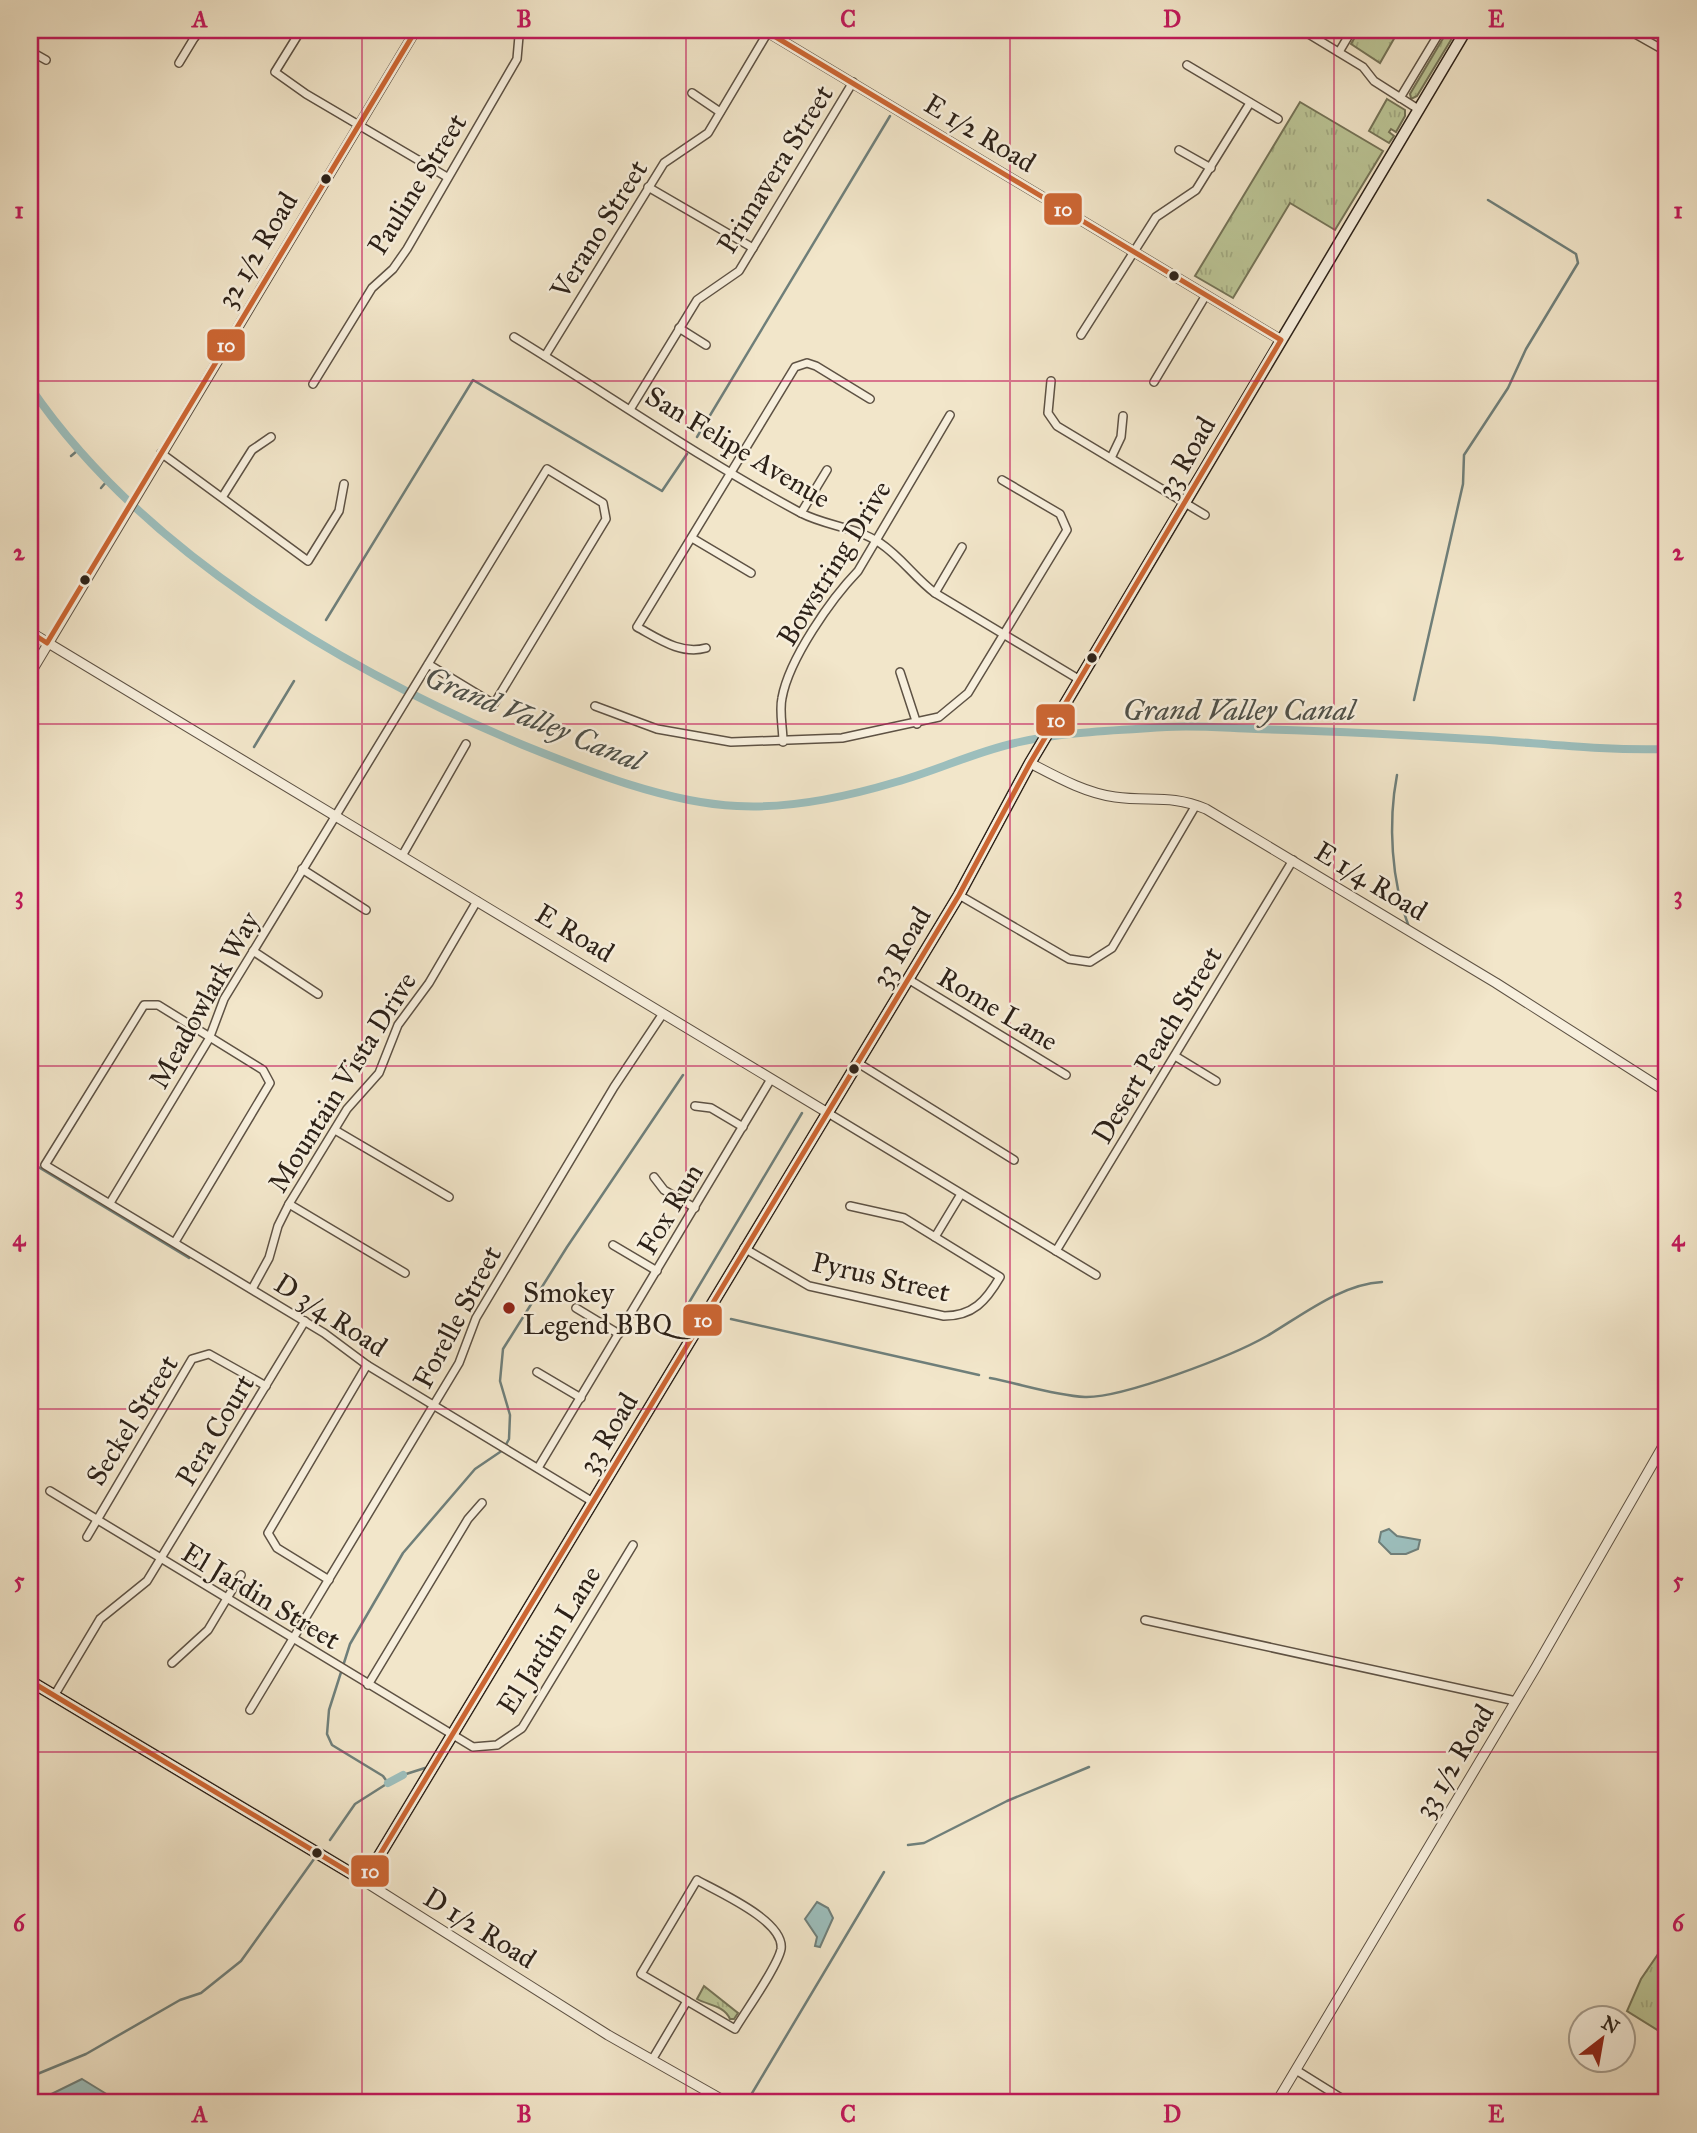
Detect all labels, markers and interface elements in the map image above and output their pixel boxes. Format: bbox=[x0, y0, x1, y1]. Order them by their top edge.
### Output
text: A bbox=[190, 5, 208, 33]
text: B bbox=[516, 5, 532, 33]
text: C bbox=[840, 5, 856, 33]
text: D bbox=[1163, 5, 1181, 33]
text: E bbox=[1488, 5, 1505, 33]
street label: Primavera Street bbox=[709, 78, 841, 260]
street label: E 1/2 Road bbox=[918, 86, 1042, 180]
street label: Pauline Street bbox=[360, 107, 474, 261]
street label: Verano Street bbox=[542, 153, 655, 306]
unlabelled marker bbox=[319, 172, 333, 186]
street label: 32 1/2 Road bbox=[209, 186, 305, 314]
line badge: 10 bbox=[1043, 192, 1083, 226]
text: 1 bbox=[14, 196, 24, 224]
text: 1 bbox=[1673, 196, 1683, 224]
text: 10 bbox=[1054, 198, 1072, 221]
unlabelled marker bbox=[1167, 269, 1181, 283]
line badge: 10 bbox=[206, 328, 246, 362]
text: 10 bbox=[217, 334, 235, 357]
street label: San Felipe Avenue bbox=[639, 378, 837, 516]
street label: 33 Road bbox=[1149, 410, 1223, 504]
street label: Bowstring Drive bbox=[769, 474, 899, 652]
text: 2 bbox=[13, 538, 25, 566]
text: 2 bbox=[1672, 538, 1684, 566]
unlabelled marker bbox=[78, 573, 92, 587]
unlabelled marker bbox=[1085, 651, 1099, 665]
water label: Grand Valley Canal bbox=[419, 659, 651, 780]
water label: Grand Valley Canal bbox=[1123, 692, 1358, 728]
line badge: 10 bbox=[1035, 703, 1076, 737]
text: 10 bbox=[1047, 709, 1065, 732]
street label: E 1/4 Road bbox=[1308, 834, 1434, 928]
text: 3 bbox=[14, 881, 24, 910]
text: 3 bbox=[1673, 881, 1683, 910]
street label: E Road bbox=[529, 896, 621, 970]
street label: 33 Road bbox=[863, 900, 939, 994]
street label: Meadowlark Way bbox=[141, 905, 268, 1095]
street label: Desert Peach Street bbox=[1084, 940, 1230, 1150]
street label: Rome Lane bbox=[931, 959, 1065, 1059]
street label: Mountain Vista Drive bbox=[260, 965, 424, 1199]
unlabelled marker bbox=[847, 1062, 861, 1076]
street label: Fox Run bbox=[629, 1157, 711, 1261]
text: 4 bbox=[13, 1224, 27, 1252]
text: 4 bbox=[1672, 1224, 1686, 1252]
street label: Forelle Street bbox=[405, 1240, 509, 1394]
street label: Pyrus Street bbox=[809, 1244, 953, 1310]
street label: D 3/4 Road bbox=[268, 1266, 394, 1364]
place label: Smokey Legend BBQ bbox=[523, 1275, 691, 1342]
marker: Smokey Legend BBQ bbox=[501, 1300, 517, 1316]
line badge: 10 bbox=[682, 1303, 723, 1337]
text: 10 bbox=[694, 1309, 712, 1332]
street label: Seckel Street bbox=[78, 1348, 186, 1492]
street label: Pera Court bbox=[168, 1368, 262, 1492]
street label: 33 Road bbox=[570, 1386, 646, 1480]
street label: El Jardin Street bbox=[175, 1535, 347, 1657]
street label: El Jardin Lane bbox=[489, 1559, 609, 1721]
text: 5 bbox=[14, 1566, 25, 1594]
text: 5 bbox=[1673, 1566, 1684, 1594]
street label: 33 1/2 Road bbox=[1406, 1698, 1502, 1824]
unlabelled marker bbox=[310, 1846, 324, 1860]
line badge: 10 bbox=[350, 1854, 390, 1888]
text: 10 bbox=[361, 1860, 379, 1883]
street label: D 1/2 Road bbox=[417, 1880, 543, 1976]
text: 6 bbox=[13, 1909, 26, 1937]
text: 6 bbox=[1672, 1909, 1685, 1937]
north arrow bbox=[1568, 2004, 1638, 2074]
text: N bbox=[1598, 2011, 1623, 2039]
text: A bbox=[190, 2100, 208, 2128]
text: B bbox=[516, 2100, 532, 2128]
text: C bbox=[840, 2100, 856, 2128]
text: D bbox=[1163, 2100, 1181, 2128]
text: E bbox=[1488, 2100, 1505, 2128]

